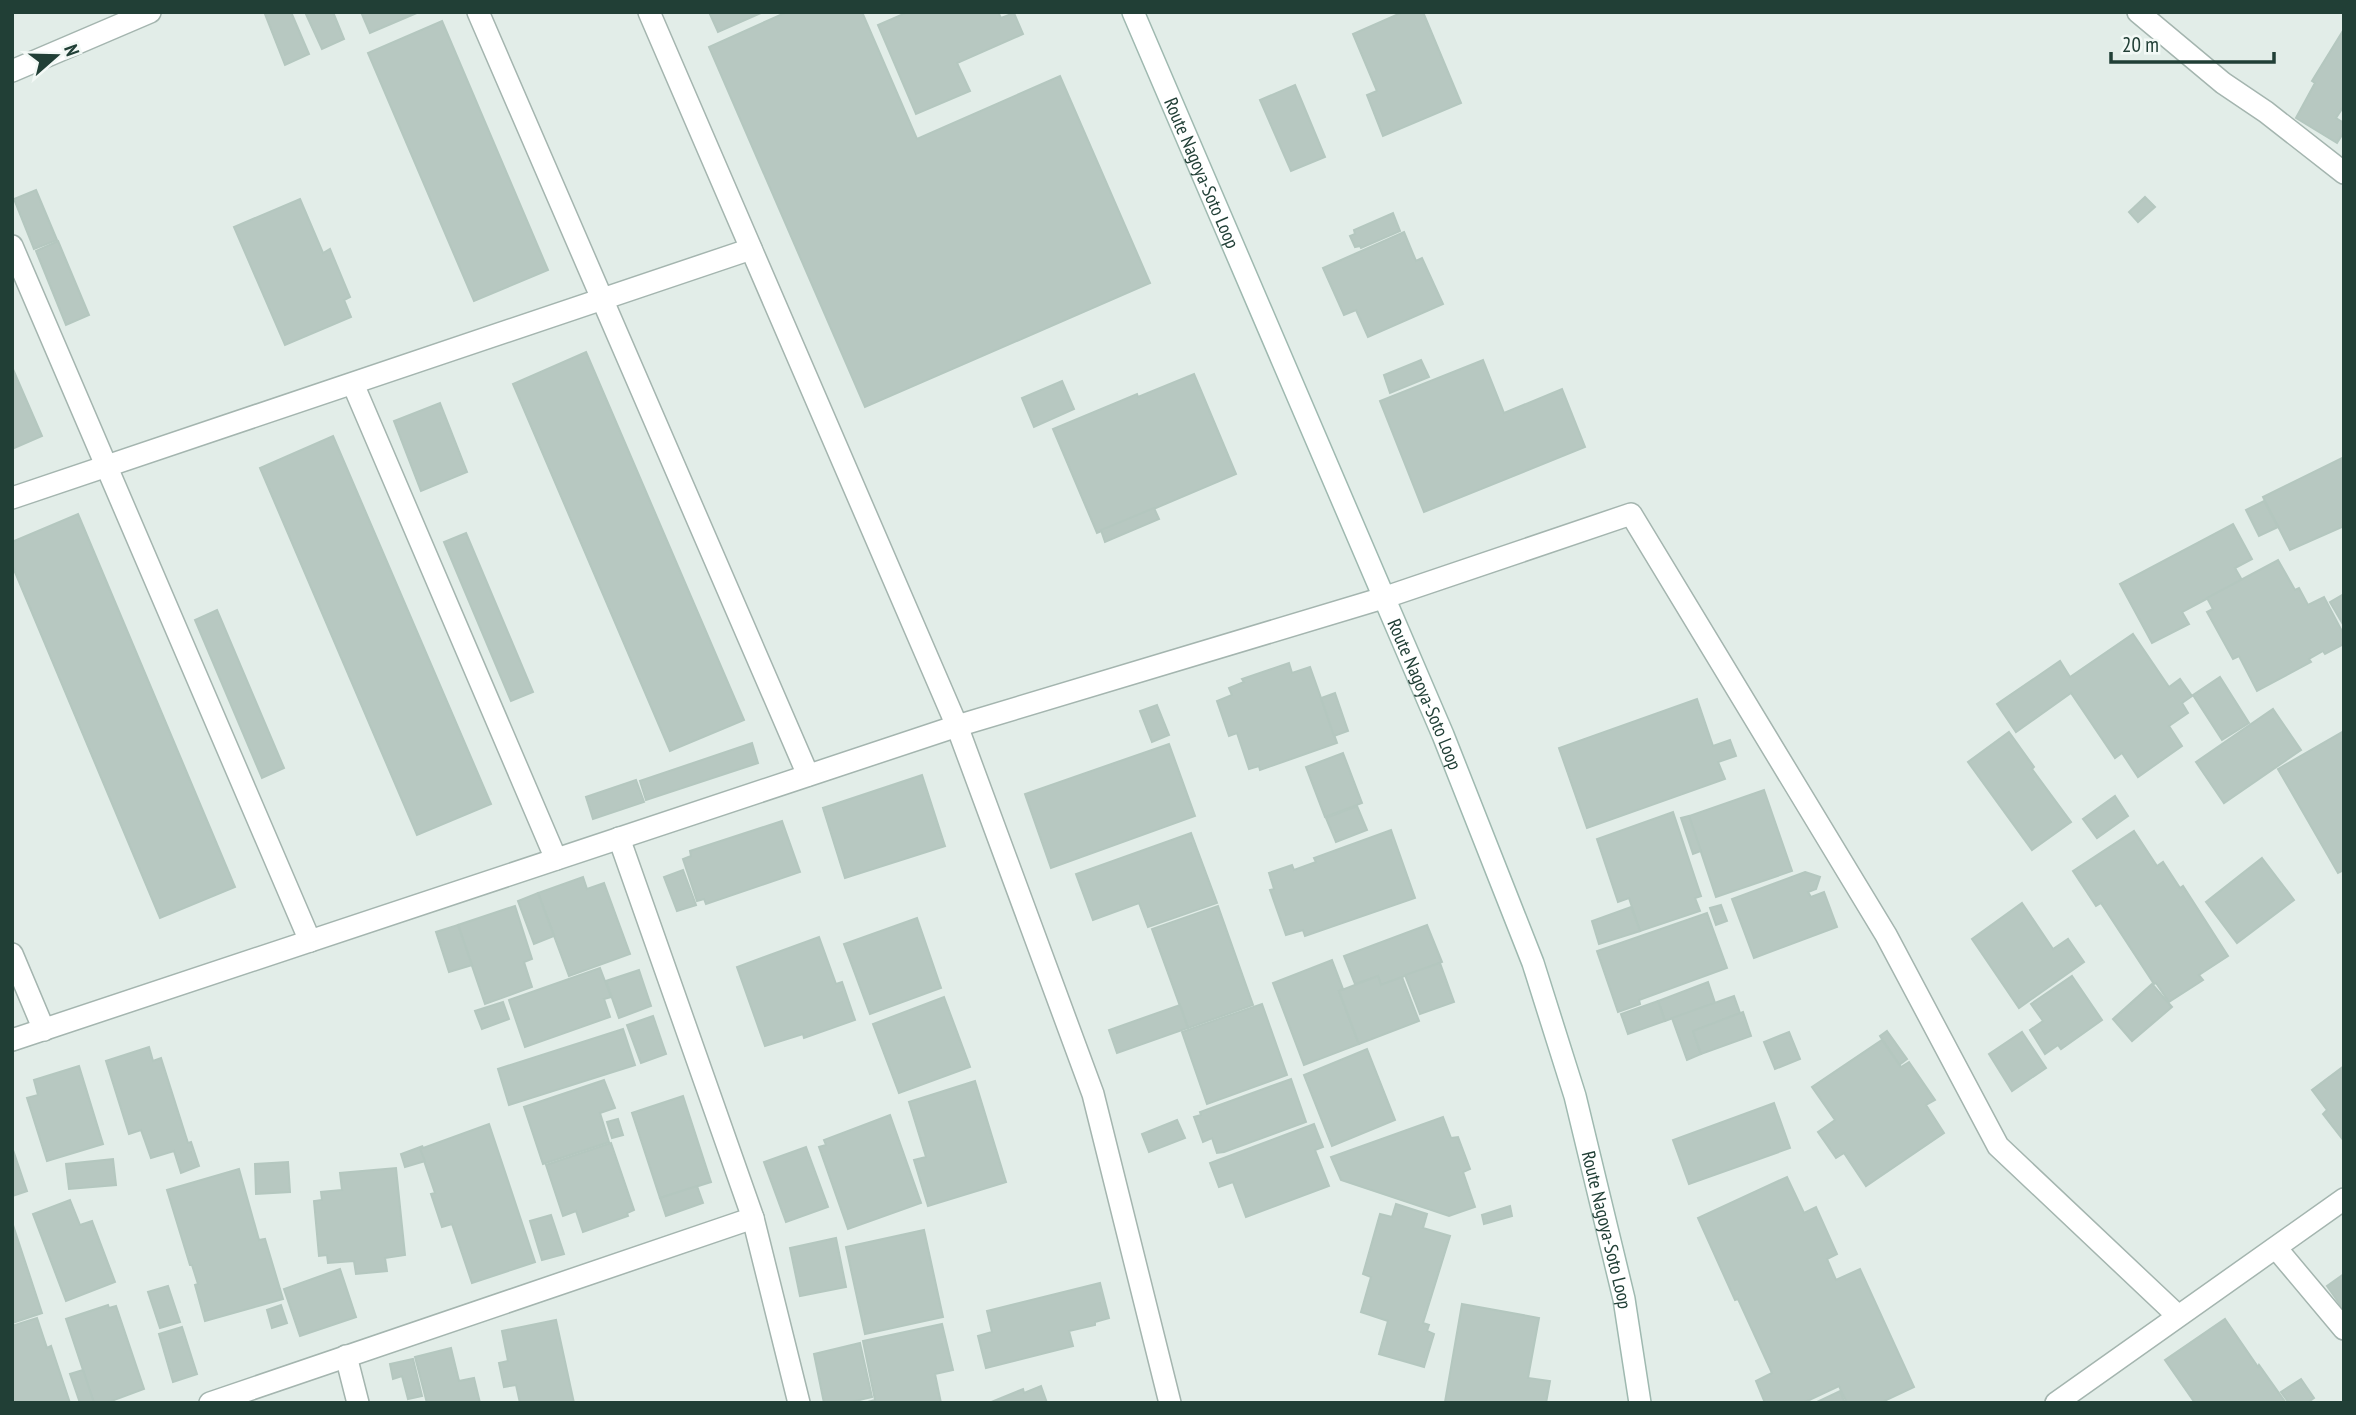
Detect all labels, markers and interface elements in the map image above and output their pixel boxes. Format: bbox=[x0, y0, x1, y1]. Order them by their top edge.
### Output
north arrow bbox=[21, 21, 91, 91]
scale bar bbox=[2111, 21, 2274, 65]
text: 20 m bbox=[2122, 31, 2159, 58]
text: N bbox=[59, 41, 85, 59]
street label: Route Nagoya-Soto Loop bbox=[1159, 94, 1245, 252]
street label: Route Nagoya-Soto Loop bbox=[1383, 615, 1467, 773]
street label: Route Nagoya-Soto Loop bbox=[1577, 1149, 1637, 1310]

